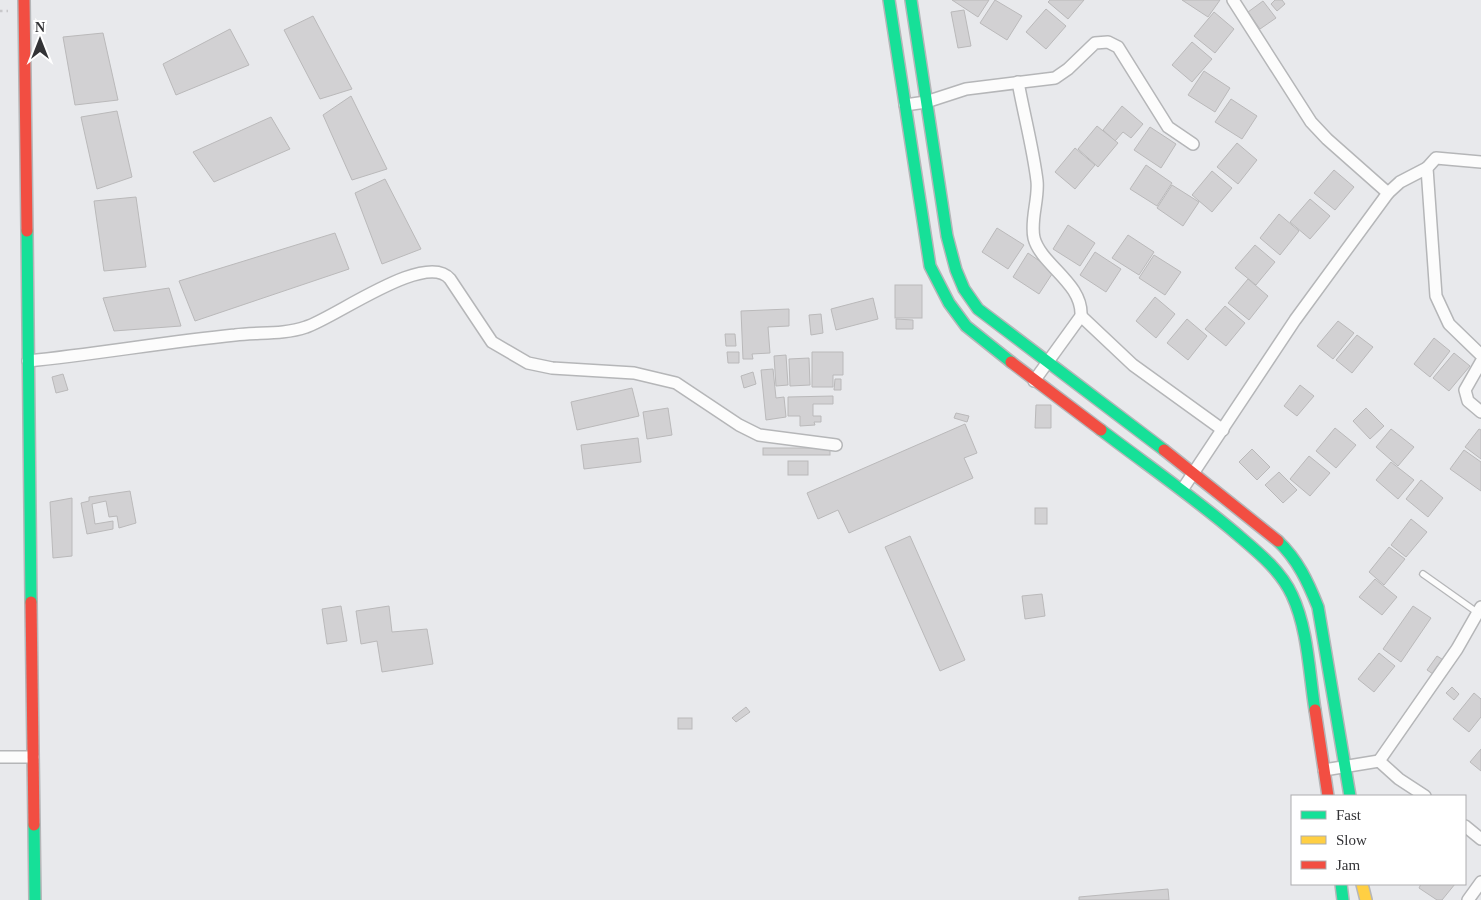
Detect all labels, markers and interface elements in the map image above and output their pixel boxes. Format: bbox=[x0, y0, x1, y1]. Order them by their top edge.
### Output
north arrow bbox=[15, 15, 65, 65]
text: N bbox=[35, 20, 45, 35]
legend bbox=[1291, 795, 1466, 885]
text: Fast bbox=[1336, 807, 1362, 823]
text: Slow bbox=[1336, 832, 1367, 848]
text: Jam bbox=[1336, 857, 1360, 873]

